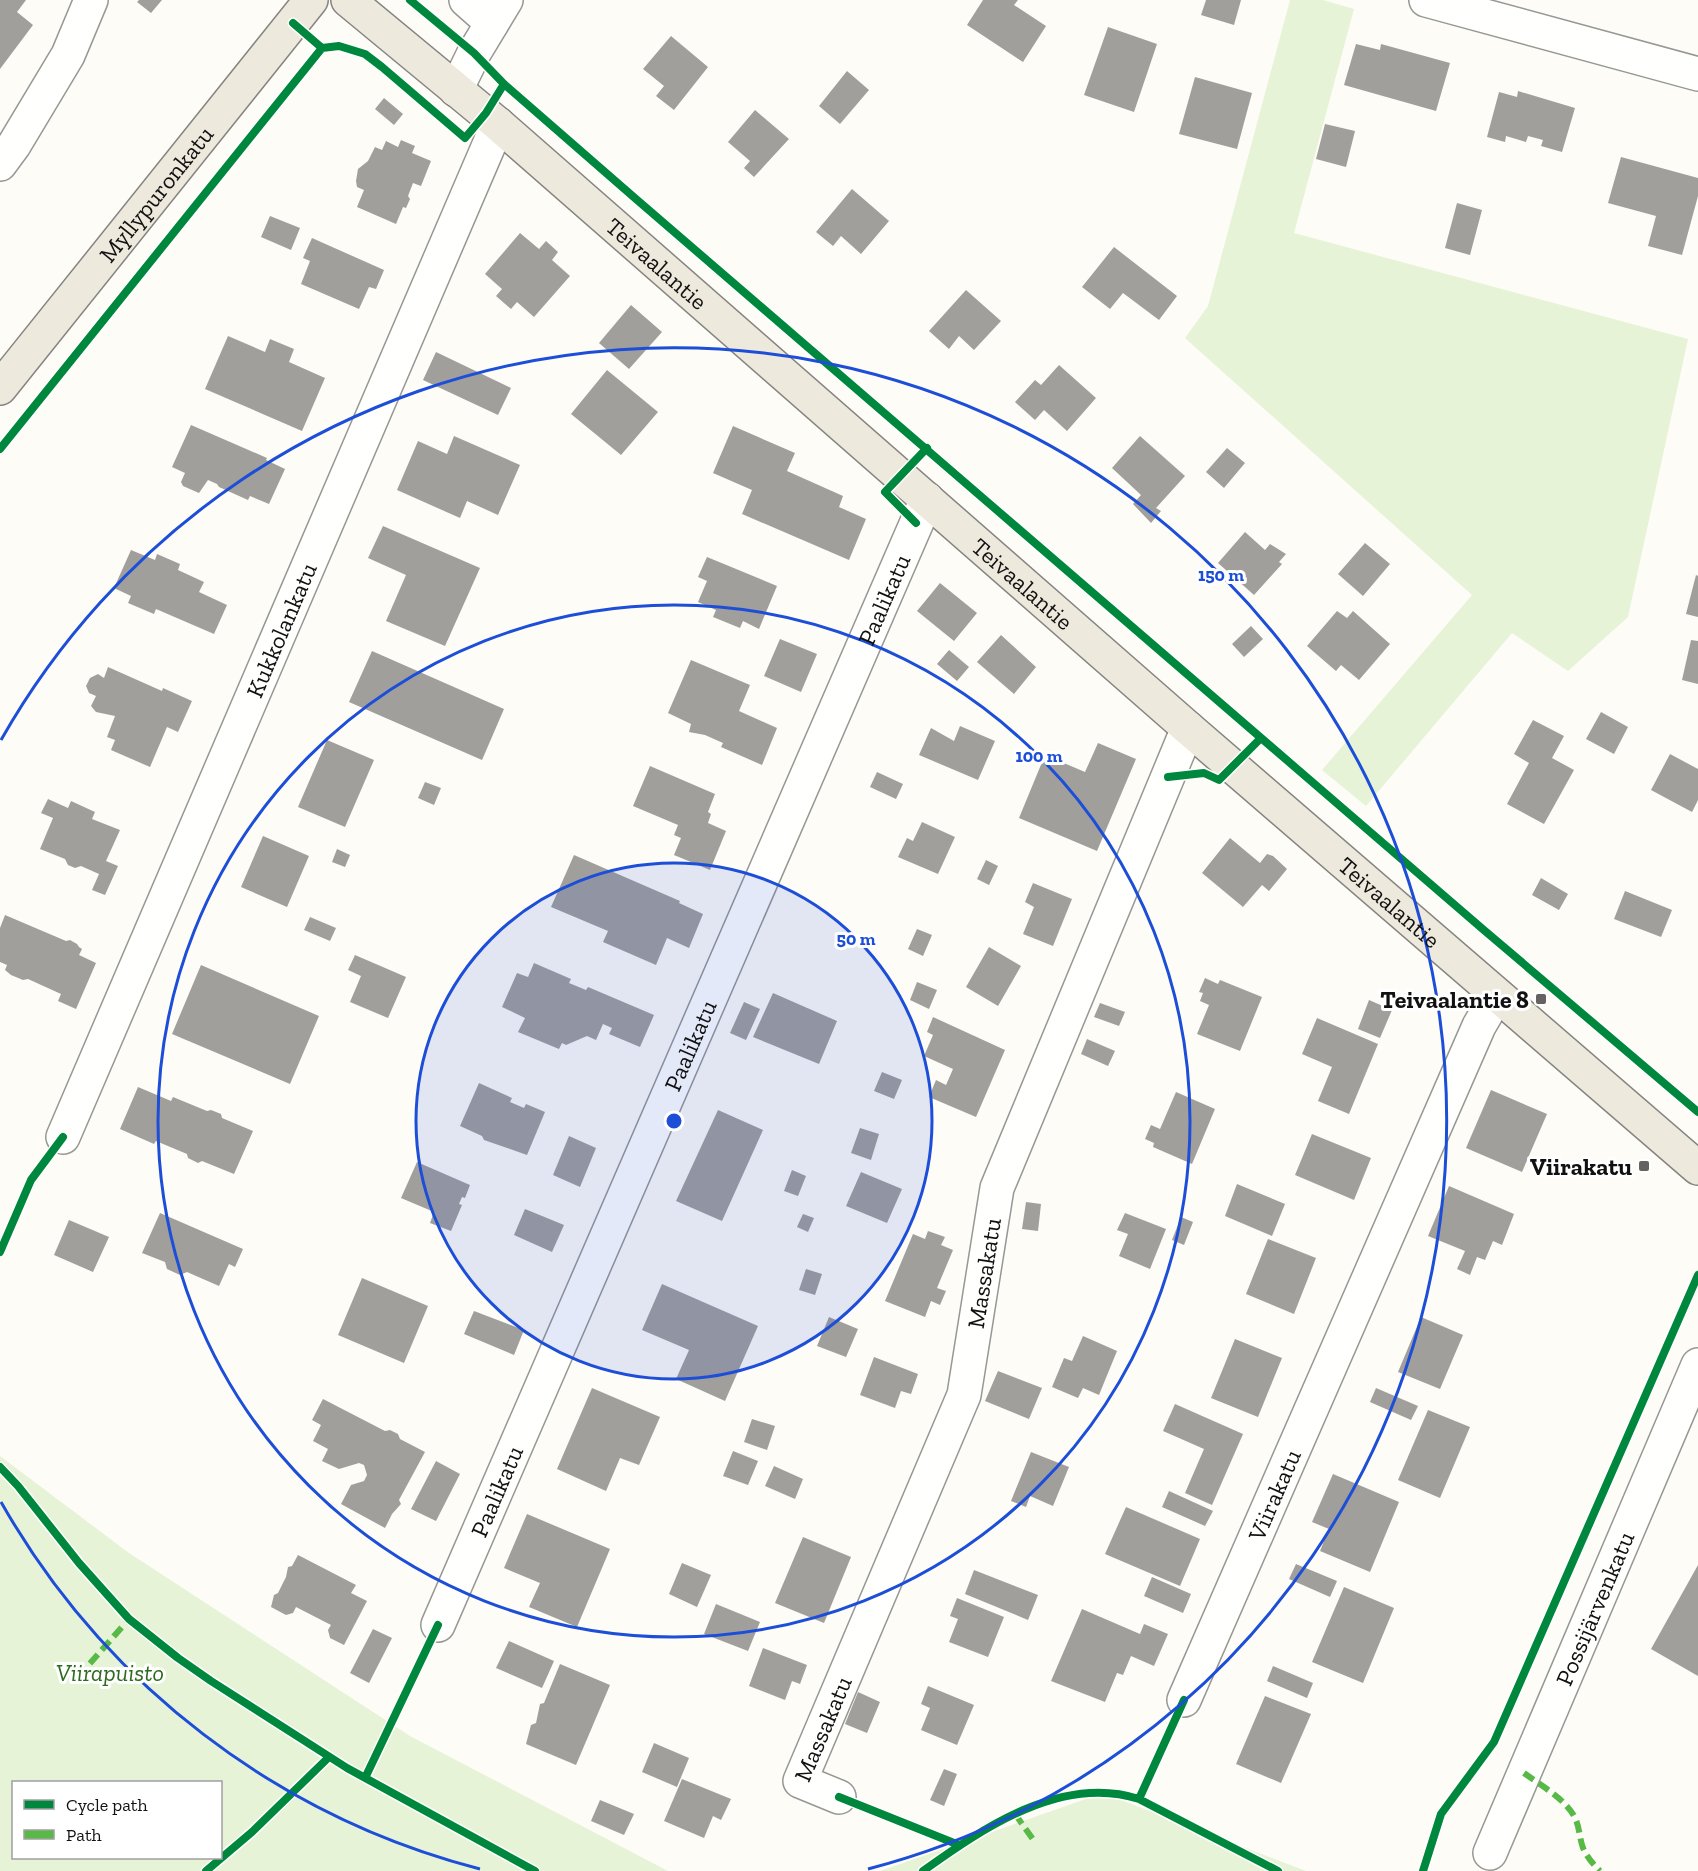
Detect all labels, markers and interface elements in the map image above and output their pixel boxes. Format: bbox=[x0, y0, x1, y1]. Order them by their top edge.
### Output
street label: Myllypuronkatu bbox=[92, 119, 219, 268]
street label: Teivaalantie bbox=[600, 211, 714, 315]
street label: Teivaalantie bbox=[966, 531, 1079, 635]
street label: Paalikatu bbox=[851, 549, 916, 650]
street label: Kukkolankatu bbox=[239, 558, 323, 702]
text: 150 m bbox=[1198, 564, 1244, 586]
text: 100 m bbox=[1015, 745, 1063, 767]
street label: Teivaalantie bbox=[1333, 850, 1447, 954]
text: 50 m bbox=[837, 928, 876, 950]
place label: Teivaalantie 8 bbox=[1380, 985, 1529, 1014]
marker: Teivaalantie 8 bbox=[1534, 992, 1548, 1006]
street label: Paalikatu bbox=[657, 995, 722, 1095]
centre of rings bbox=[664, 1111, 684, 1131]
place label: Viirakatu bbox=[1530, 1152, 1632, 1181]
marker: Viirakatu bbox=[1637, 1159, 1651, 1173]
street label: Massakatu bbox=[960, 1215, 1007, 1330]
street label: Paalikatu bbox=[464, 1441, 529, 1541]
street label: Viirakatu bbox=[1241, 1444, 1307, 1546]
street label: Possijärvenkatu bbox=[1549, 1527, 1640, 1690]
park label: Viirapuisto bbox=[56, 1658, 164, 1687]
street label: Massakatu bbox=[787, 1671, 858, 1786]
legend bbox=[12, 1781, 222, 1859]
text: Cycle path bbox=[66, 1794, 148, 1816]
text: Path bbox=[66, 1824, 102, 1846]

